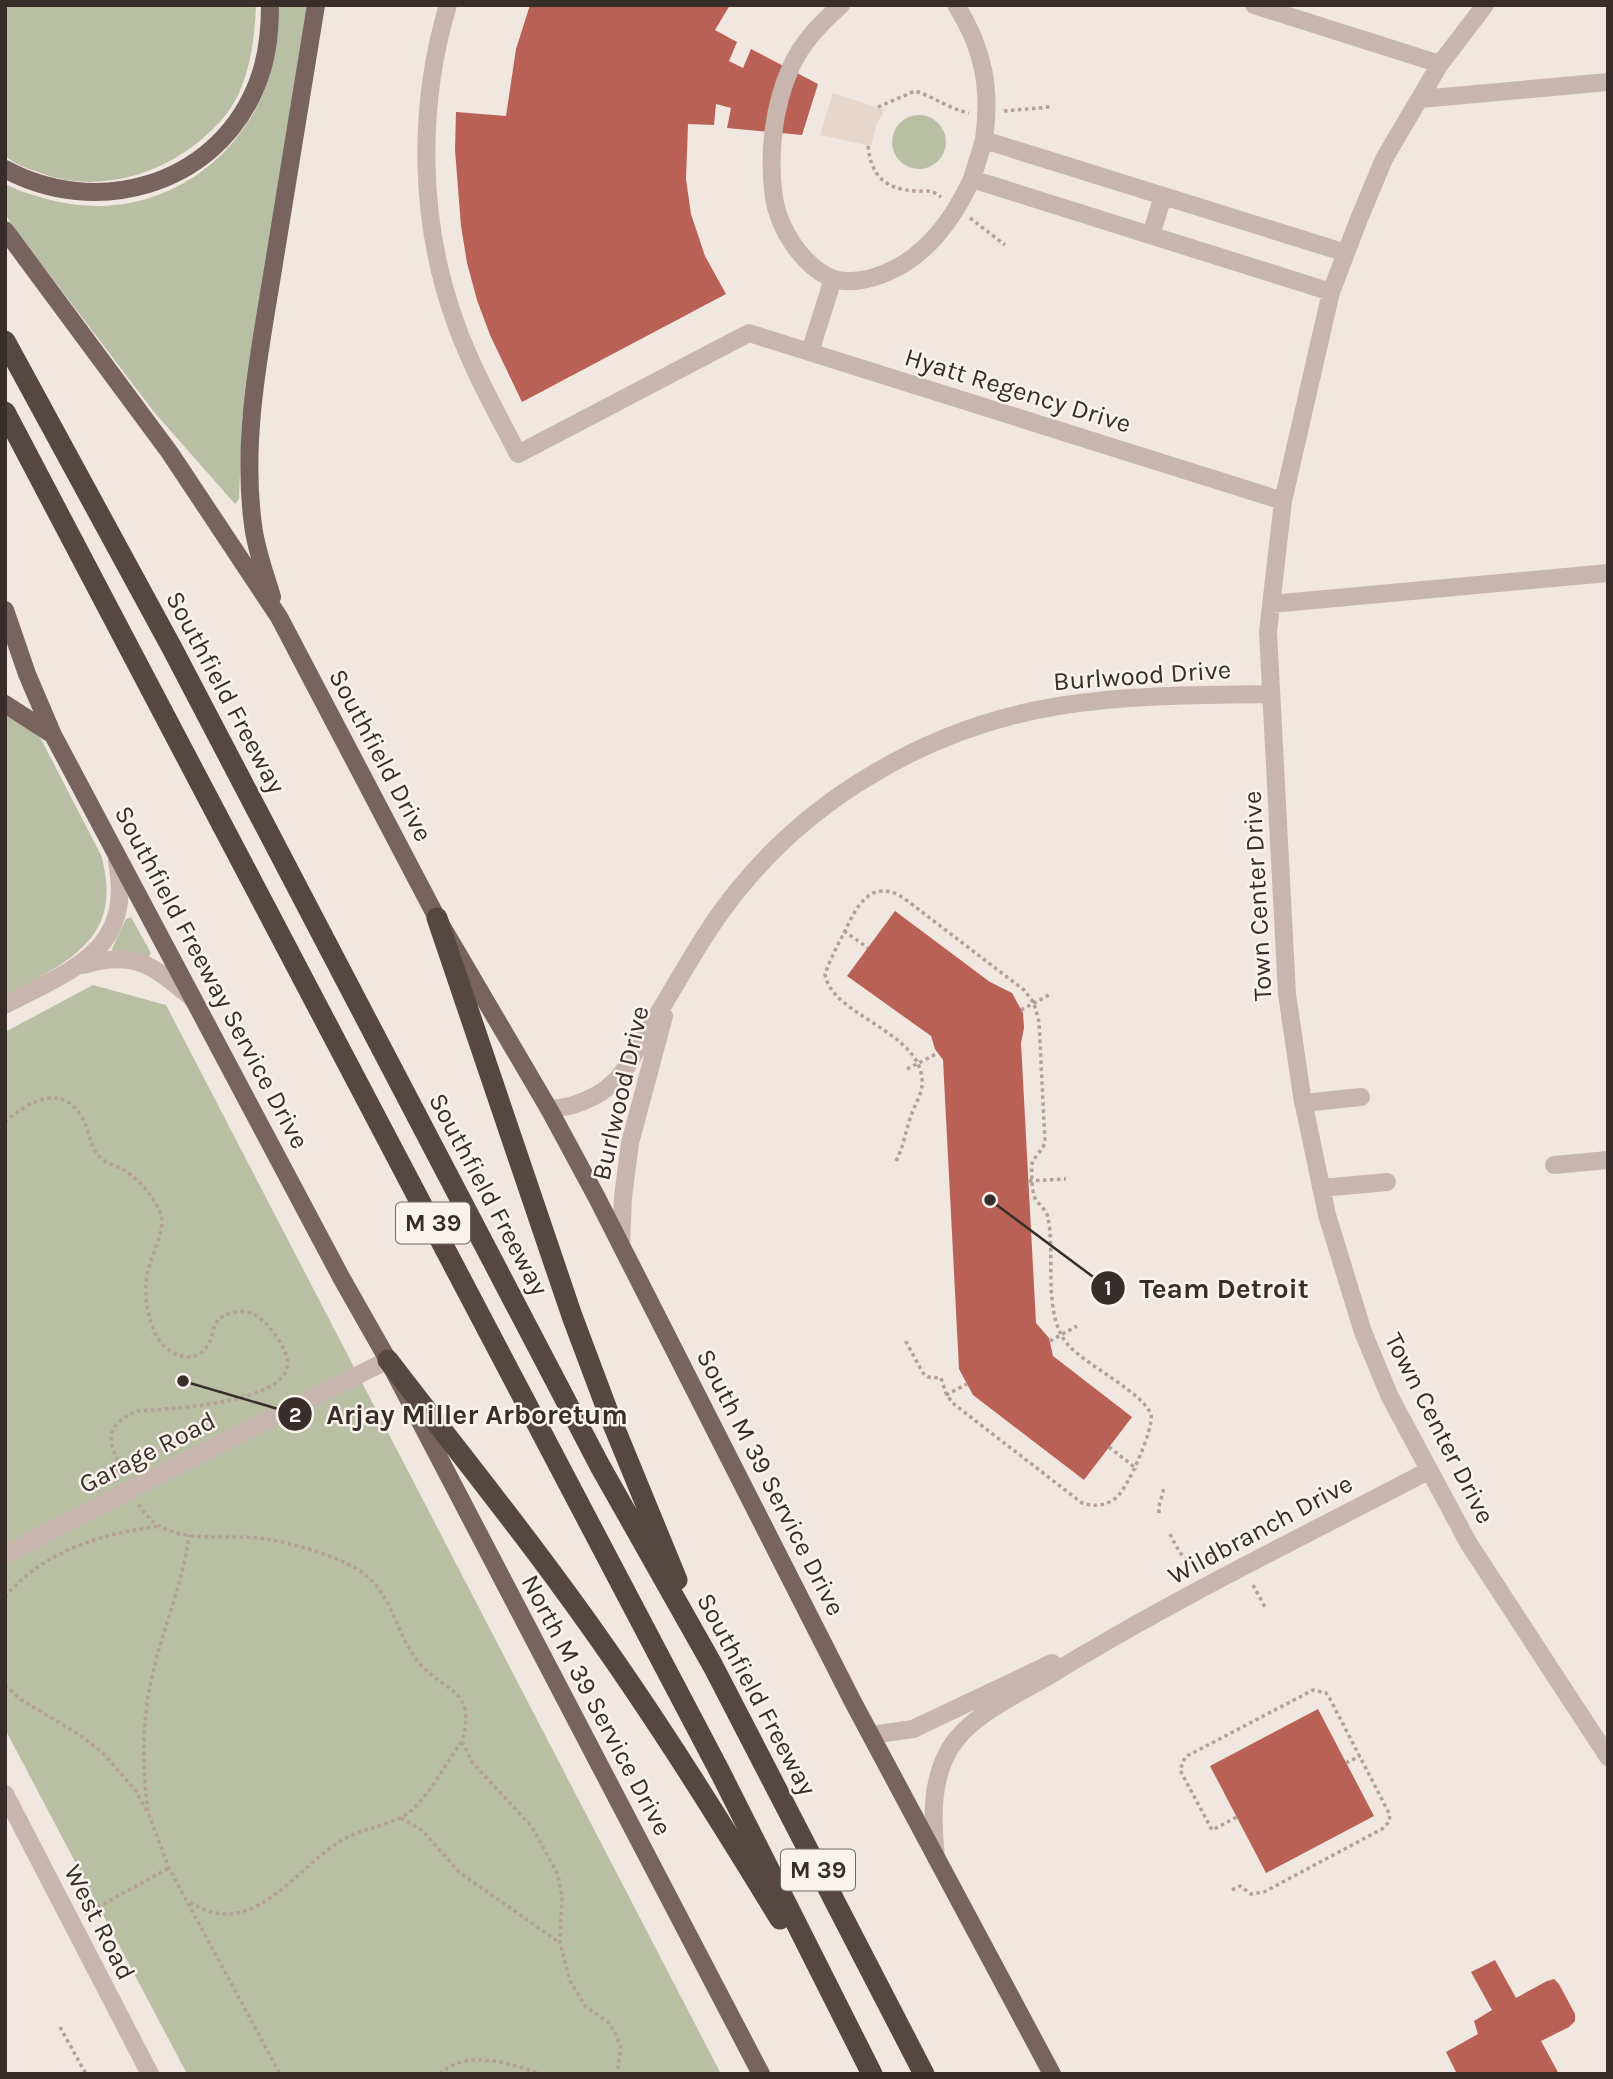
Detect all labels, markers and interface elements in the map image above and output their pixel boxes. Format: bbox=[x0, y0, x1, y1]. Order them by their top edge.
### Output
street label: Hyatt Regency Drive bbox=[901, 341, 1135, 440]
street label: Southfield Freeway bbox=[159, 586, 292, 799]
street label: Burlwood Drive bbox=[1052, 654, 1232, 697]
street label: Southfield Drive bbox=[322, 664, 439, 847]
street label: Town Center Drive bbox=[1237, 790, 1278, 1002]
street label: Southfield Freeway Service Drive bbox=[108, 800, 315, 1154]
street label: Burlwood Drive bbox=[585, 1003, 656, 1183]
street label: Southfield Freeway bbox=[422, 1088, 555, 1301]
road number: M 39 bbox=[396, 1203, 470, 1244]
callout: Team Detroit bbox=[1090, 1263, 1323, 1312]
text: Team Detroit bbox=[1139, 1272, 1309, 1305]
text: 1 bbox=[1104, 1276, 1112, 1300]
street label: Town Center Drive bbox=[1378, 1328, 1501, 1529]
street label: South M 39 Service Drive bbox=[690, 1344, 851, 1621]
callout: Arjay Miller Arboretum bbox=[277, 1390, 642, 1439]
text: Arjay Miller Arboretum bbox=[326, 1398, 628, 1431]
text: 2 bbox=[289, 1403, 301, 1427]
street label: Garage Road bbox=[74, 1405, 221, 1500]
street label: Wildbranch Drive bbox=[1163, 1468, 1358, 1591]
street label: North M 39 Service Drive bbox=[515, 1570, 679, 1841]
street label: Southfield Freeway bbox=[690, 1588, 823, 1801]
road number: M 39 bbox=[781, 1850, 855, 1891]
street label: West Road bbox=[57, 1859, 142, 1985]

